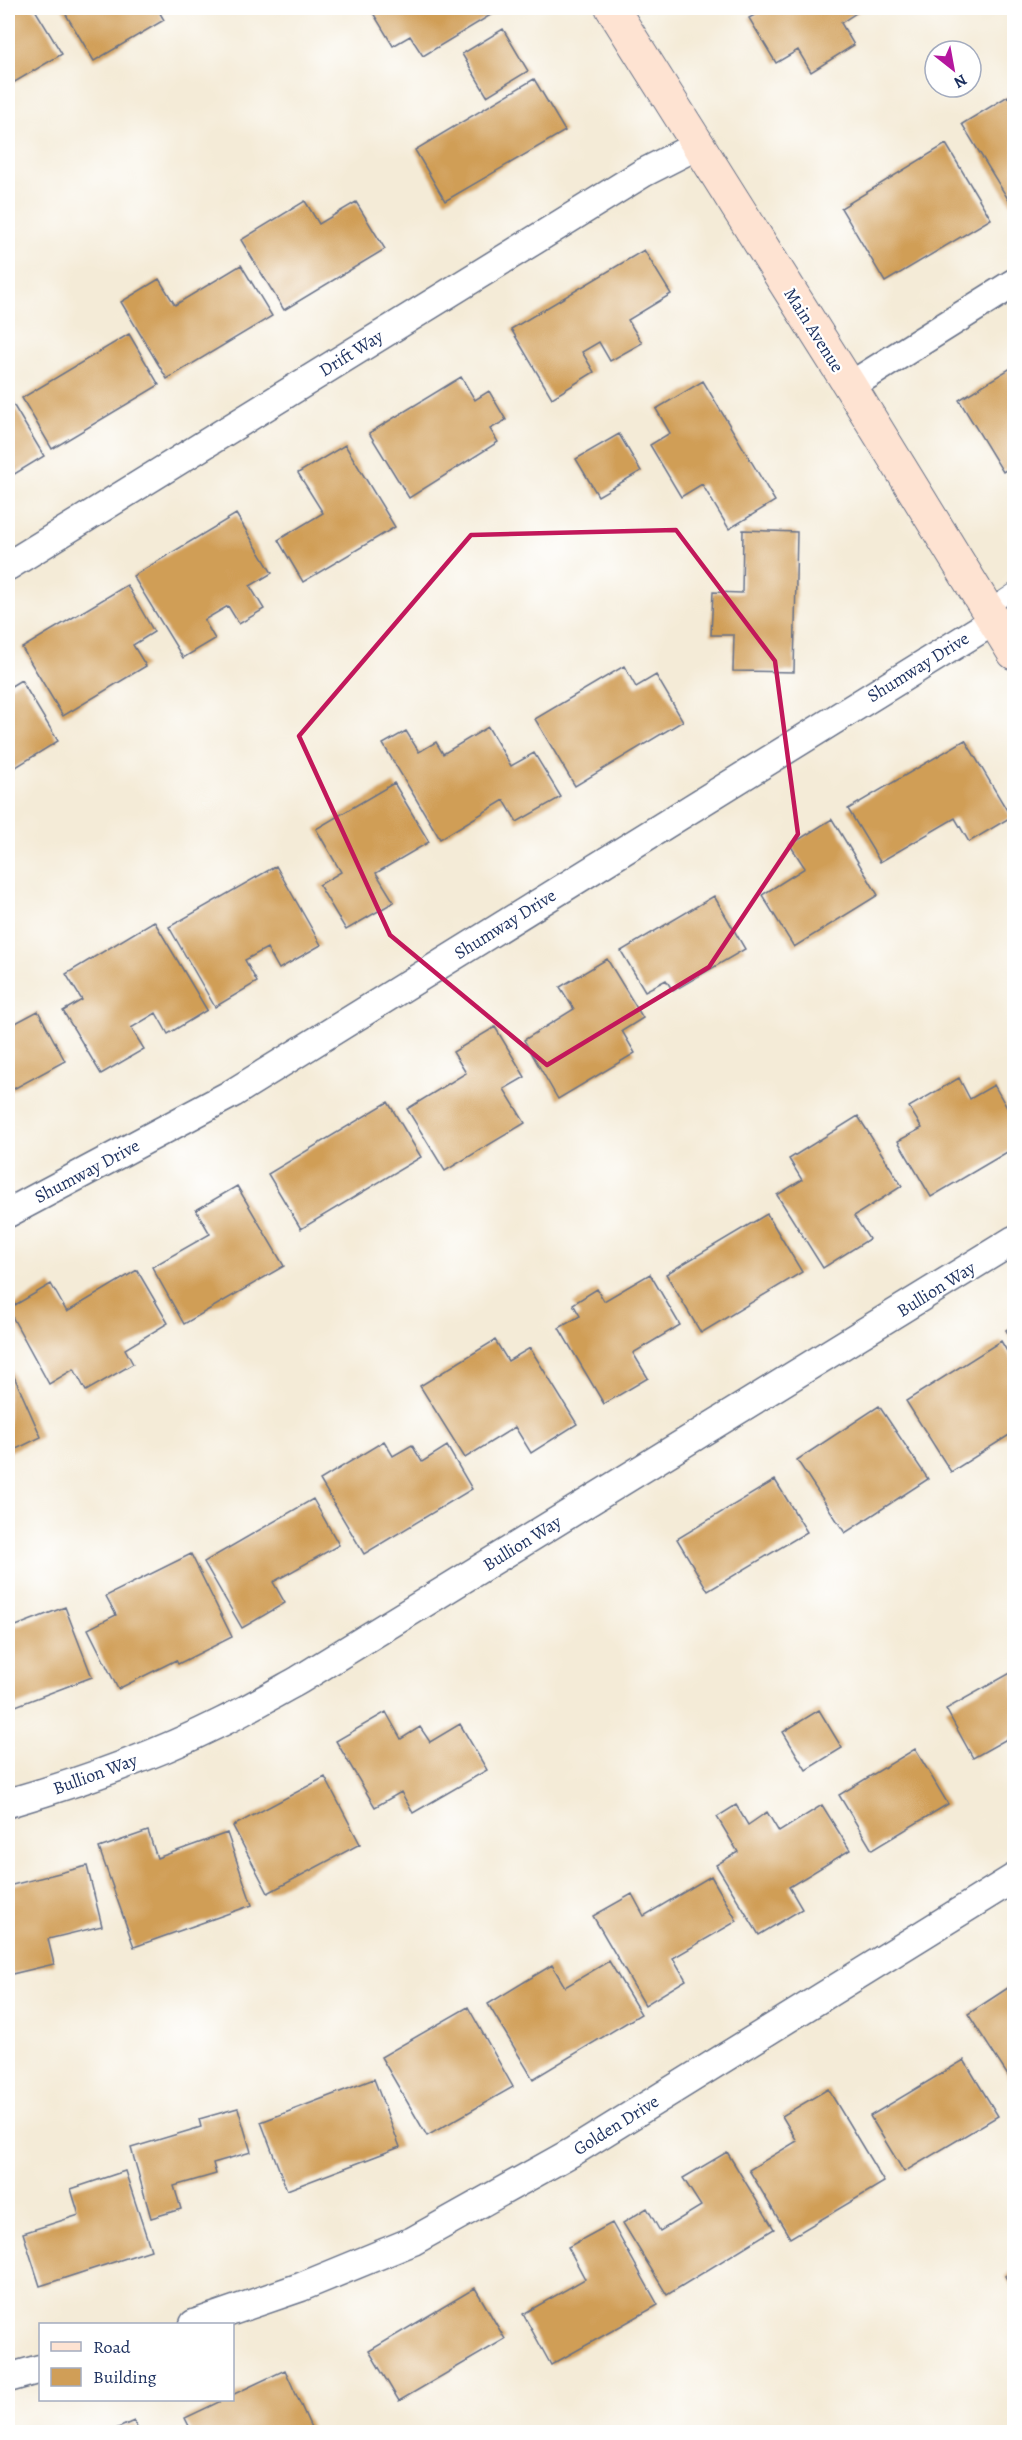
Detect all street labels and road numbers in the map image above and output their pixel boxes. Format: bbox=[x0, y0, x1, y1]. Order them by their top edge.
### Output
street label: Main Avenue bbox=[779, 283, 849, 377]
street label: Drift Way bbox=[314, 323, 388, 382]
street label: Shumway Drive bbox=[863, 626, 973, 708]
street label: Shumway Drive bbox=[450, 883, 560, 965]
street label: Shumway Drive bbox=[30, 1133, 144, 1209]
street label: Bullion Way bbox=[892, 1255, 981, 1323]
street label: Bullion Way bbox=[478, 1509, 567, 1577]
street label: Bullion Way bbox=[49, 1747, 141, 1800]
street label: Golden Drive bbox=[569, 2089, 663, 2161]

